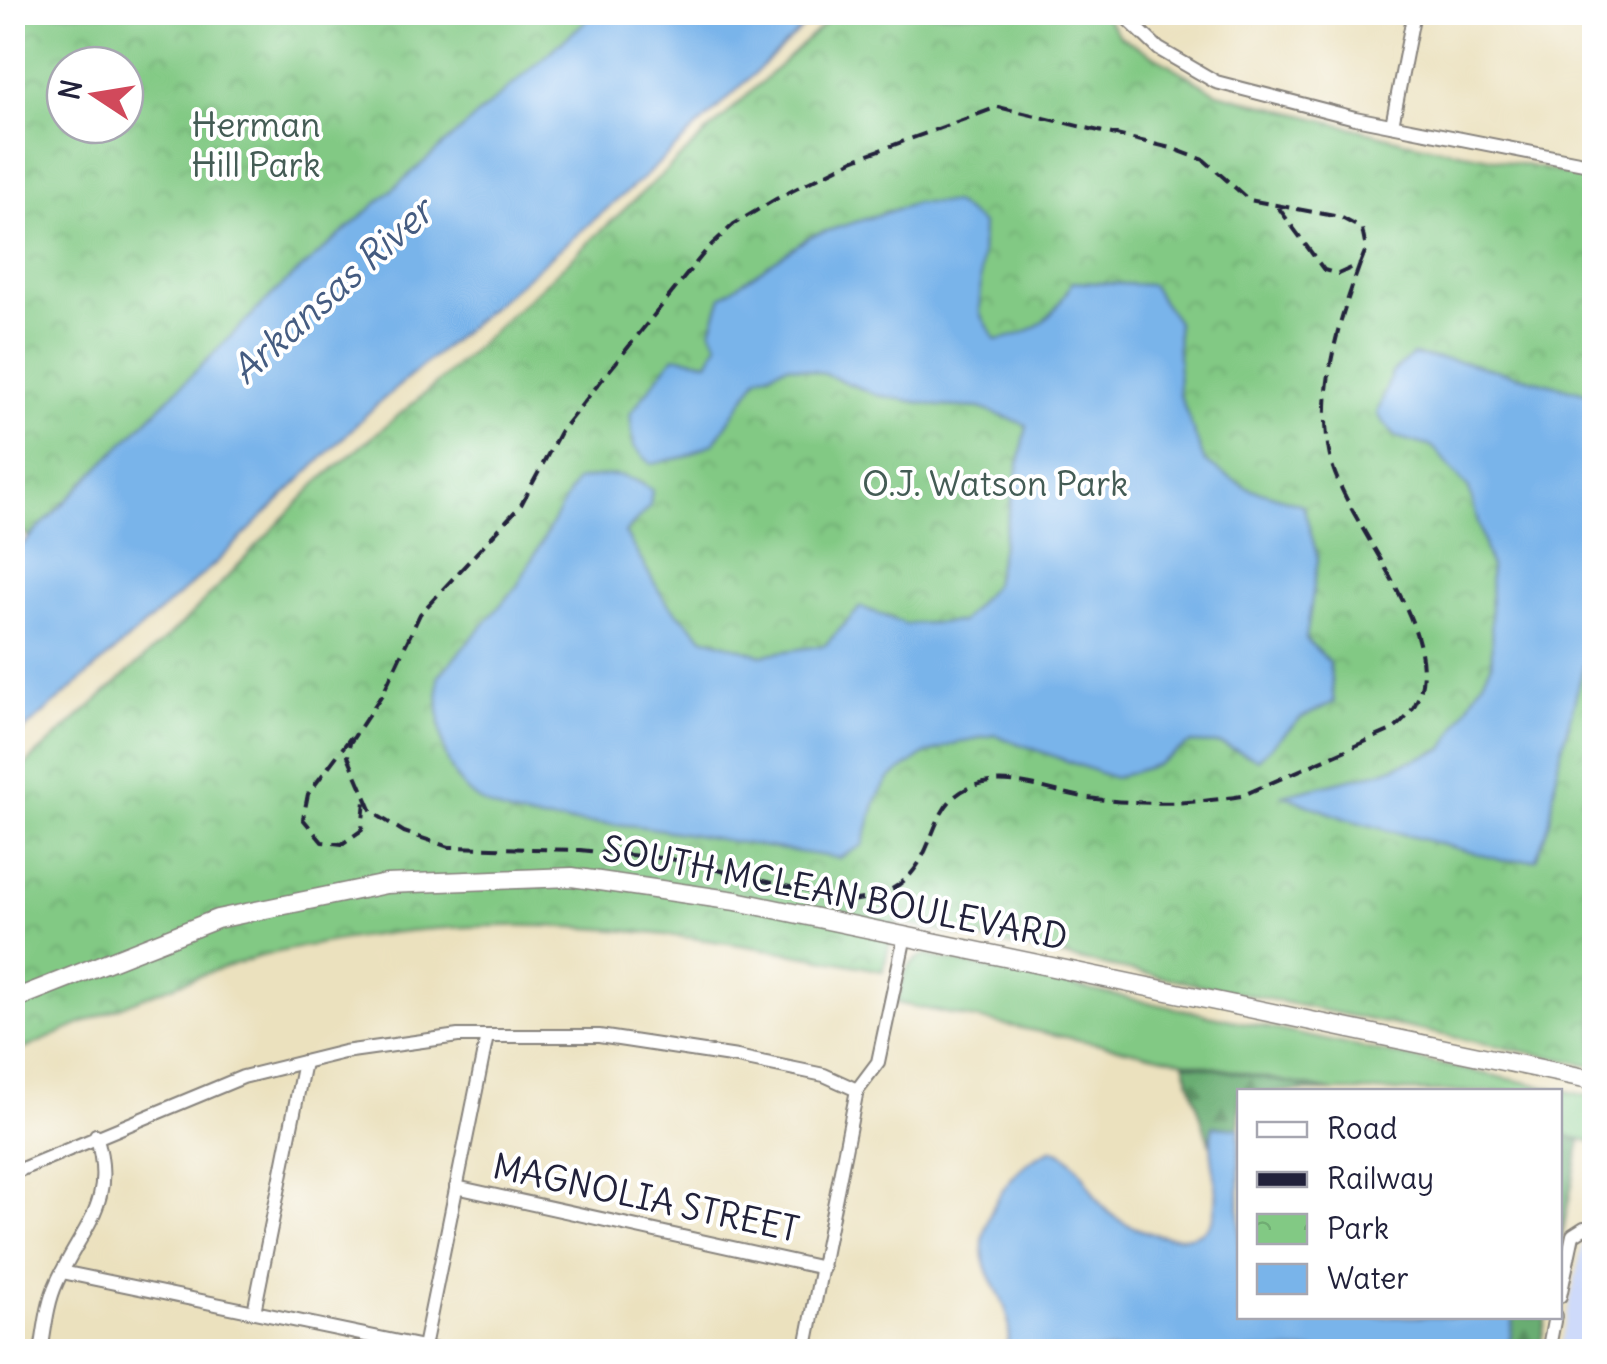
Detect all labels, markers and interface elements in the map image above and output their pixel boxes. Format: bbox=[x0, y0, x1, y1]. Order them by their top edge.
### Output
north arrow bbox=[45, 45, 145, 145]
text: N bbox=[51, 77, 90, 103]
park label: Herman Hill Park bbox=[191, 102, 321, 186]
water label: Arkansas River bbox=[221, 185, 446, 393]
park label: O.J. Watson Park bbox=[862, 461, 1128, 505]
street label: SOUTH MCLEAN BOULEVARD bbox=[599, 825, 1071, 959]
legend bbox=[1237, 1089, 1562, 1319]
text: Road bbox=[1327, 1109, 1397, 1147]
street label: MAGNOLIA STREET bbox=[489, 1143, 803, 1251]
text: Railway bbox=[1327, 1159, 1434, 1197]
text: Park bbox=[1327, 1209, 1389, 1247]
text: Water bbox=[1327, 1259, 1409, 1297]

